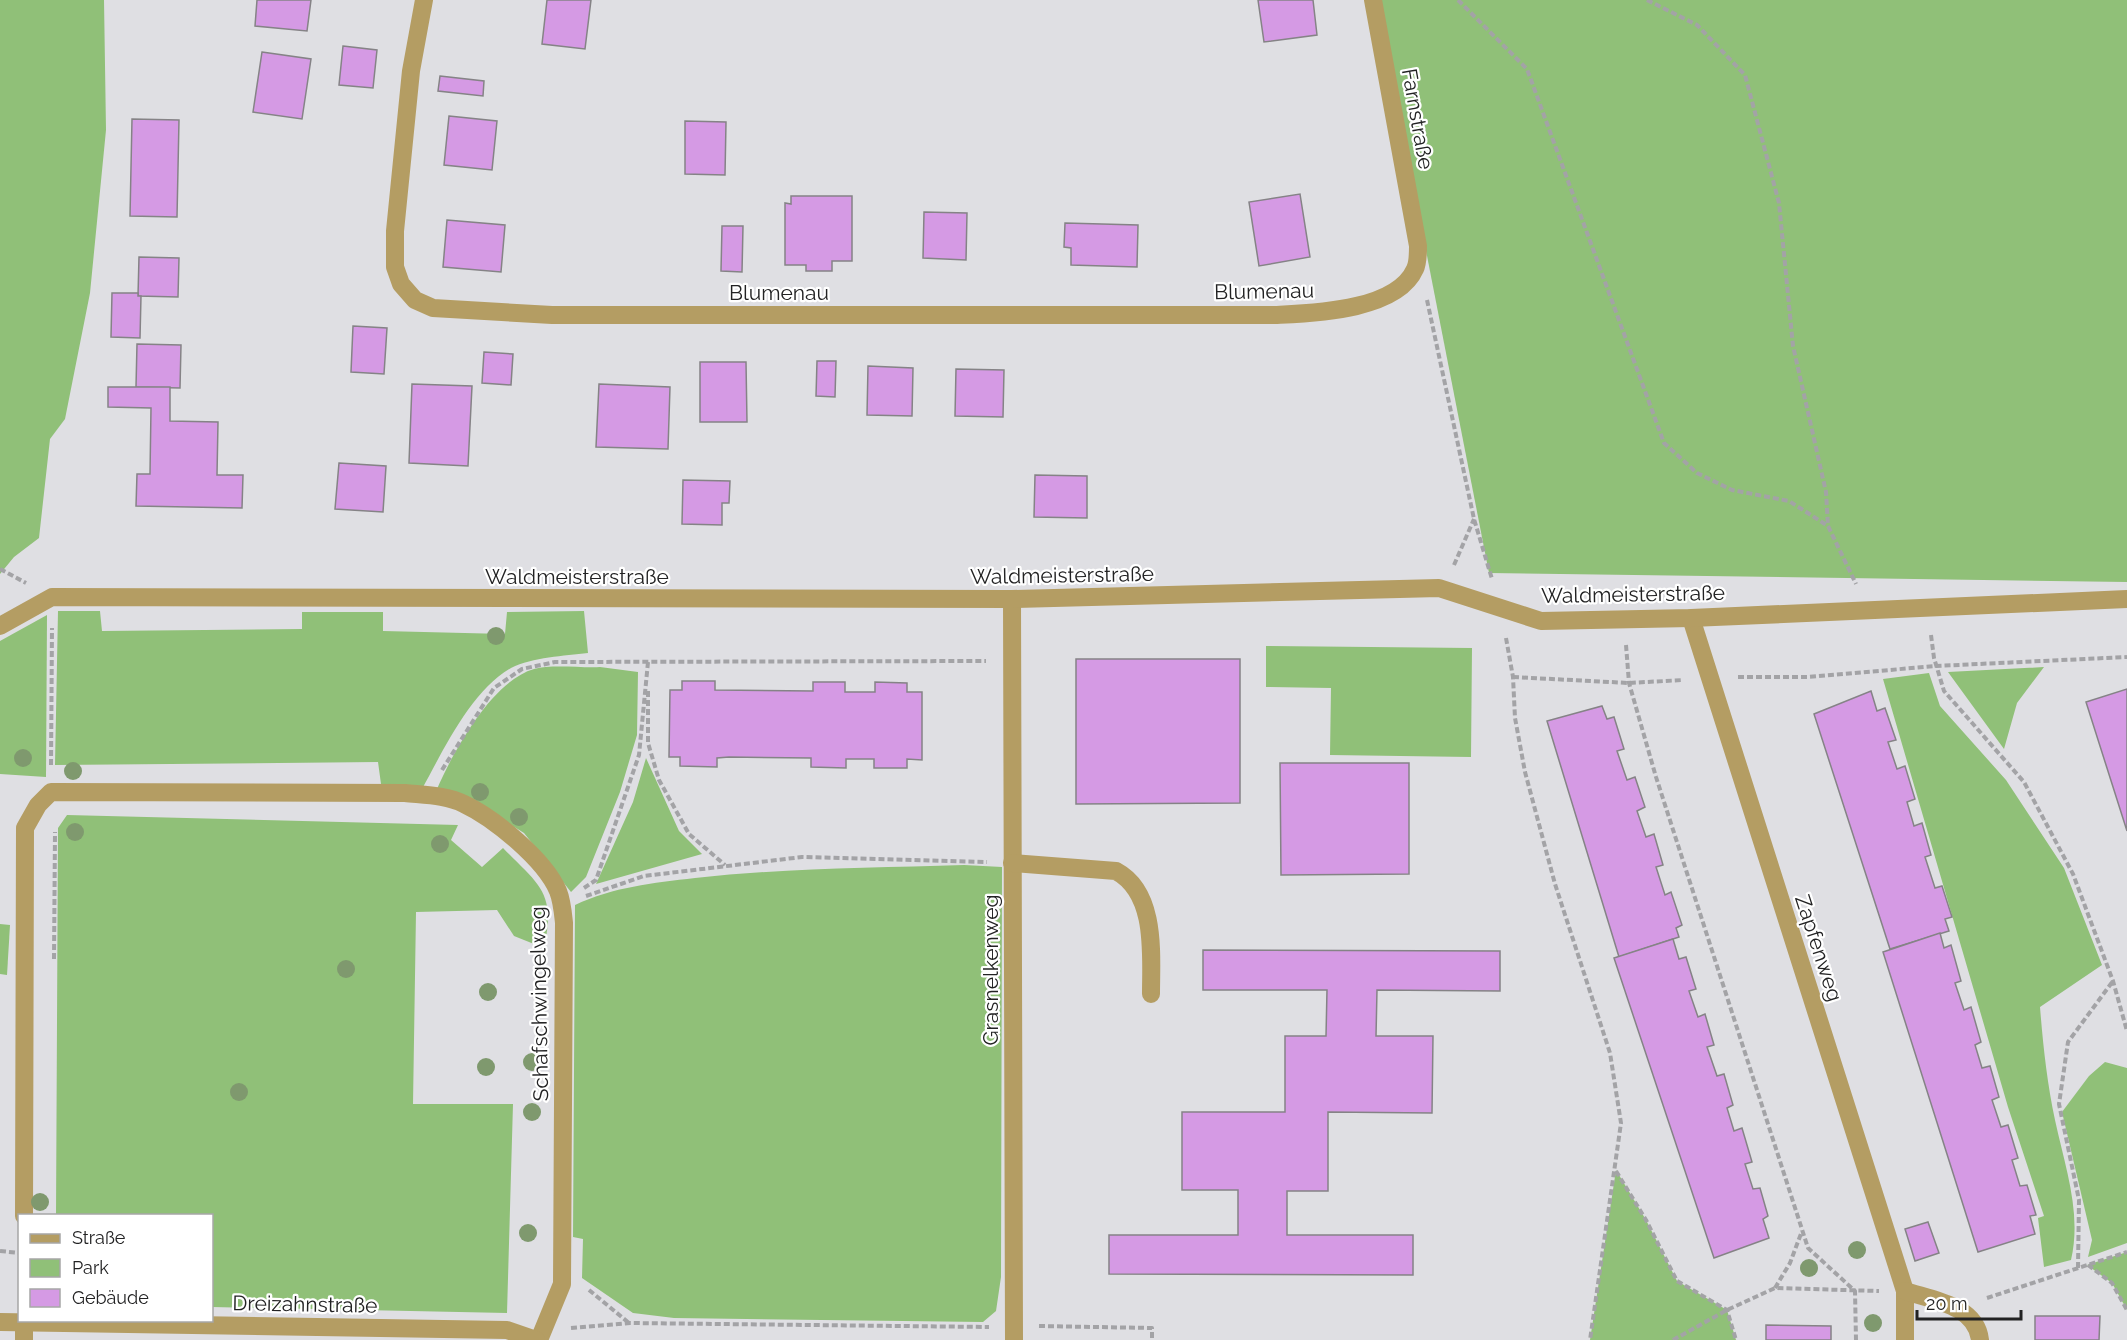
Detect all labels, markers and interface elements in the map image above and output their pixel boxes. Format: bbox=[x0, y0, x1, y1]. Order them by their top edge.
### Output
street label: Farnstraße bbox=[1397, 67, 1439, 171]
street label: Blumenau bbox=[1214, 278, 1314, 304]
street label: Blumenau bbox=[729, 280, 829, 305]
street label: Waldmeisterstraße bbox=[970, 561, 1154, 589]
street label: Waldmeisterstraße bbox=[485, 564, 669, 589]
street label: Waldmeisterstraße bbox=[1541, 580, 1725, 608]
street label: Zapfenweg bbox=[1790, 892, 1848, 1004]
street label: Grasnelkenweg bbox=[978, 894, 1003, 1046]
street label: Schafschwingelweg bbox=[525, 906, 553, 1102]
legend bbox=[18, 1214, 213, 1322]
text: Straße bbox=[72, 1227, 126, 1248]
text: Park bbox=[72, 1257, 109, 1278]
scale bar bbox=[1917, 1283, 2020, 1321]
text: Gebäude bbox=[72, 1287, 149, 1308]
street label: Dreizahnstraße bbox=[232, 1290, 378, 1318]
text: 20 m bbox=[1926, 1293, 1968, 1314]

